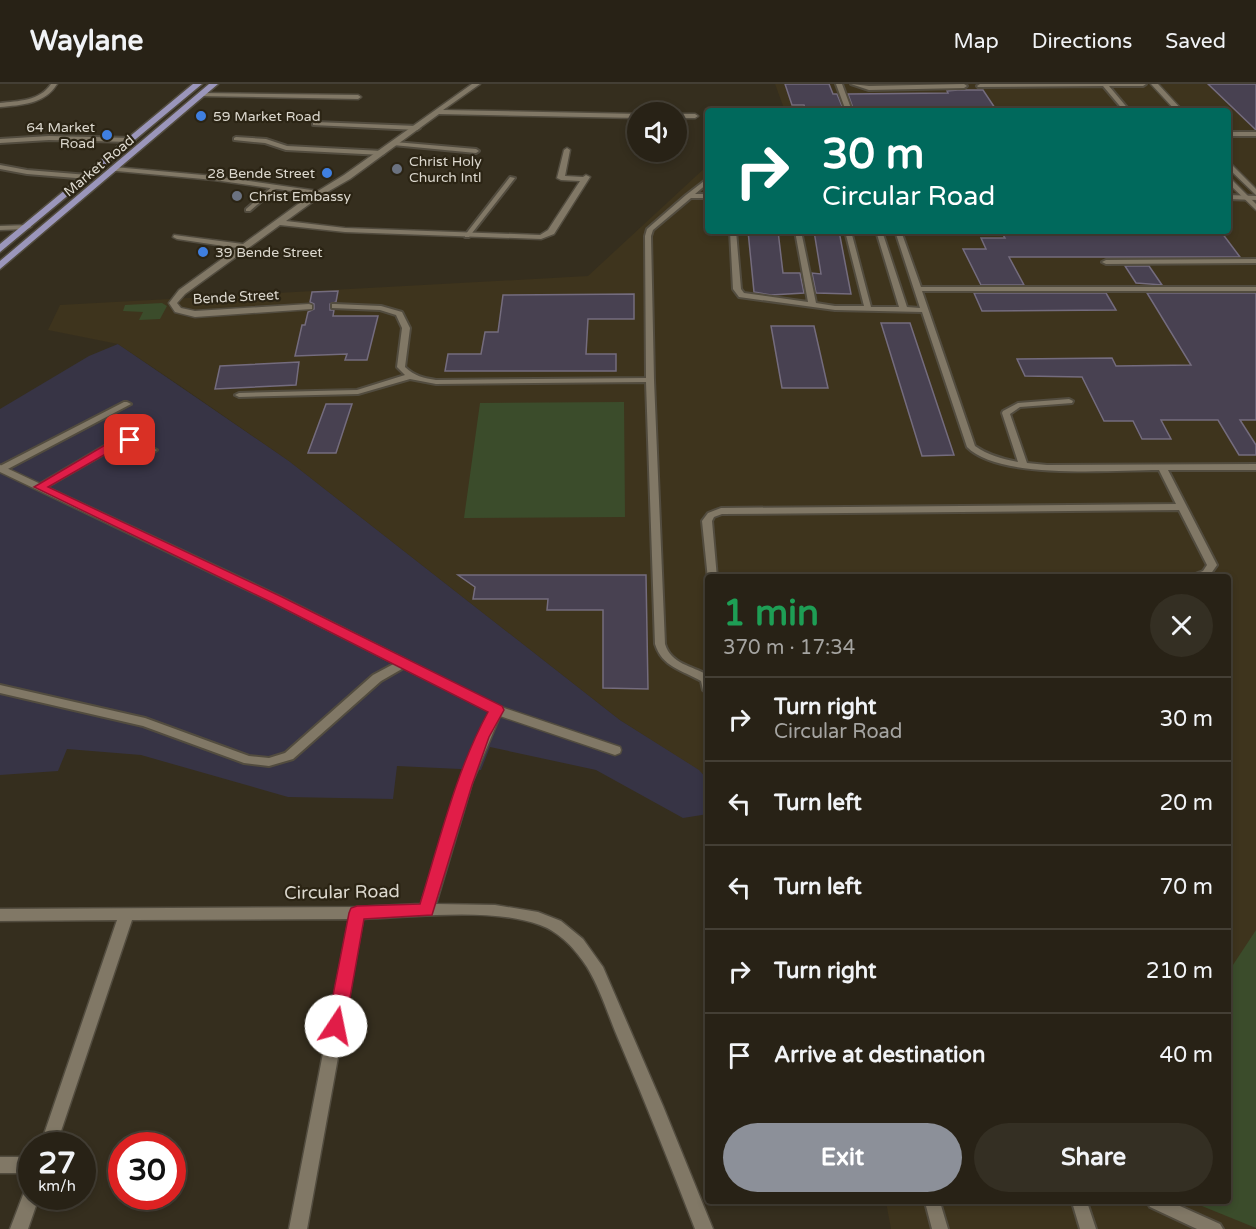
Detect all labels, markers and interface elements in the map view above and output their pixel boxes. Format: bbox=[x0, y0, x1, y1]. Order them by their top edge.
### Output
text: Waylane bbox=[30, 24, 143, 58]
text: Map bbox=[953, 29, 999, 54]
text: Directions bbox=[1032, 29, 1132, 54]
text: Saved bbox=[1165, 29, 1226, 54]
map controls bbox=[627, 102, 687, 162]
button: sound bbox=[627, 102, 687, 162]
place label: 59 Market Road bbox=[213, 108, 321, 125]
marker: 59 Market Road bbox=[194, 109, 208, 123]
place label: 64 Market Road bbox=[26, 119, 96, 152]
marker: 64 Market Road bbox=[100, 128, 114, 142]
text: 30 m bbox=[822, 129, 924, 180]
street label: Market Road bbox=[60, 132, 138, 200]
icon: right bbox=[723, 132, 801, 210]
place label: Christ Holy Church Intl bbox=[409, 153, 482, 186]
marker: Christ Holy Church Intl bbox=[390, 162, 404, 176]
place label: 28 Bende Street bbox=[207, 165, 316, 182]
marker: 28 Bende Street bbox=[320, 166, 334, 180]
text: Circular Road bbox=[822, 180, 995, 213]
place label: Christ Embassy bbox=[249, 188, 352, 205]
marker: Christ Embassy bbox=[230, 189, 244, 203]
place label: 39 Bende Street bbox=[215, 244, 323, 261]
marker: 39 Bende Street bbox=[196, 245, 210, 259]
street label: Bende Street bbox=[192, 286, 280, 308]
pin bbox=[104, 414, 155, 465]
icon: arrive bbox=[113, 423, 146, 456]
text: 1 min bbox=[723, 592, 819, 635]
button: close bbox=[1150, 594, 1213, 657]
text: 370 m · 17:34 bbox=[723, 636, 855, 660]
text: Turn right bbox=[774, 694, 876, 720]
icon: right bbox=[723, 703, 756, 736]
text: 30 m bbox=[1159, 706, 1213, 732]
text: Circular Road bbox=[774, 720, 902, 744]
icon: left bbox=[723, 787, 756, 820]
text: Turn left bbox=[774, 790, 862, 816]
text: 20 m bbox=[1159, 790, 1213, 816]
icon: left bbox=[723, 871, 756, 904]
text: Turn left bbox=[774, 874, 862, 900]
text: 70 m bbox=[1159, 874, 1213, 900]
street label: Circular Road bbox=[284, 880, 400, 904]
icon: right bbox=[723, 955, 756, 988]
text: Turn right bbox=[774, 958, 876, 984]
text: 210 m bbox=[1146, 958, 1213, 984]
position arrow bbox=[304, 994, 368, 1058]
icon: arrive bbox=[723, 1039, 756, 1072]
text: Arrive at destination bbox=[774, 1042, 985, 1068]
text: 40 m bbox=[1159, 1042, 1213, 1068]
button: Exit bbox=[723, 1123, 962, 1192]
button: Share bbox=[974, 1123, 1213, 1192]
speed limit sign: 30 bbox=[108, 1132, 186, 1210]
text: 27 bbox=[38, 1145, 76, 1182]
text: km/h bbox=[38, 1177, 76, 1195]

